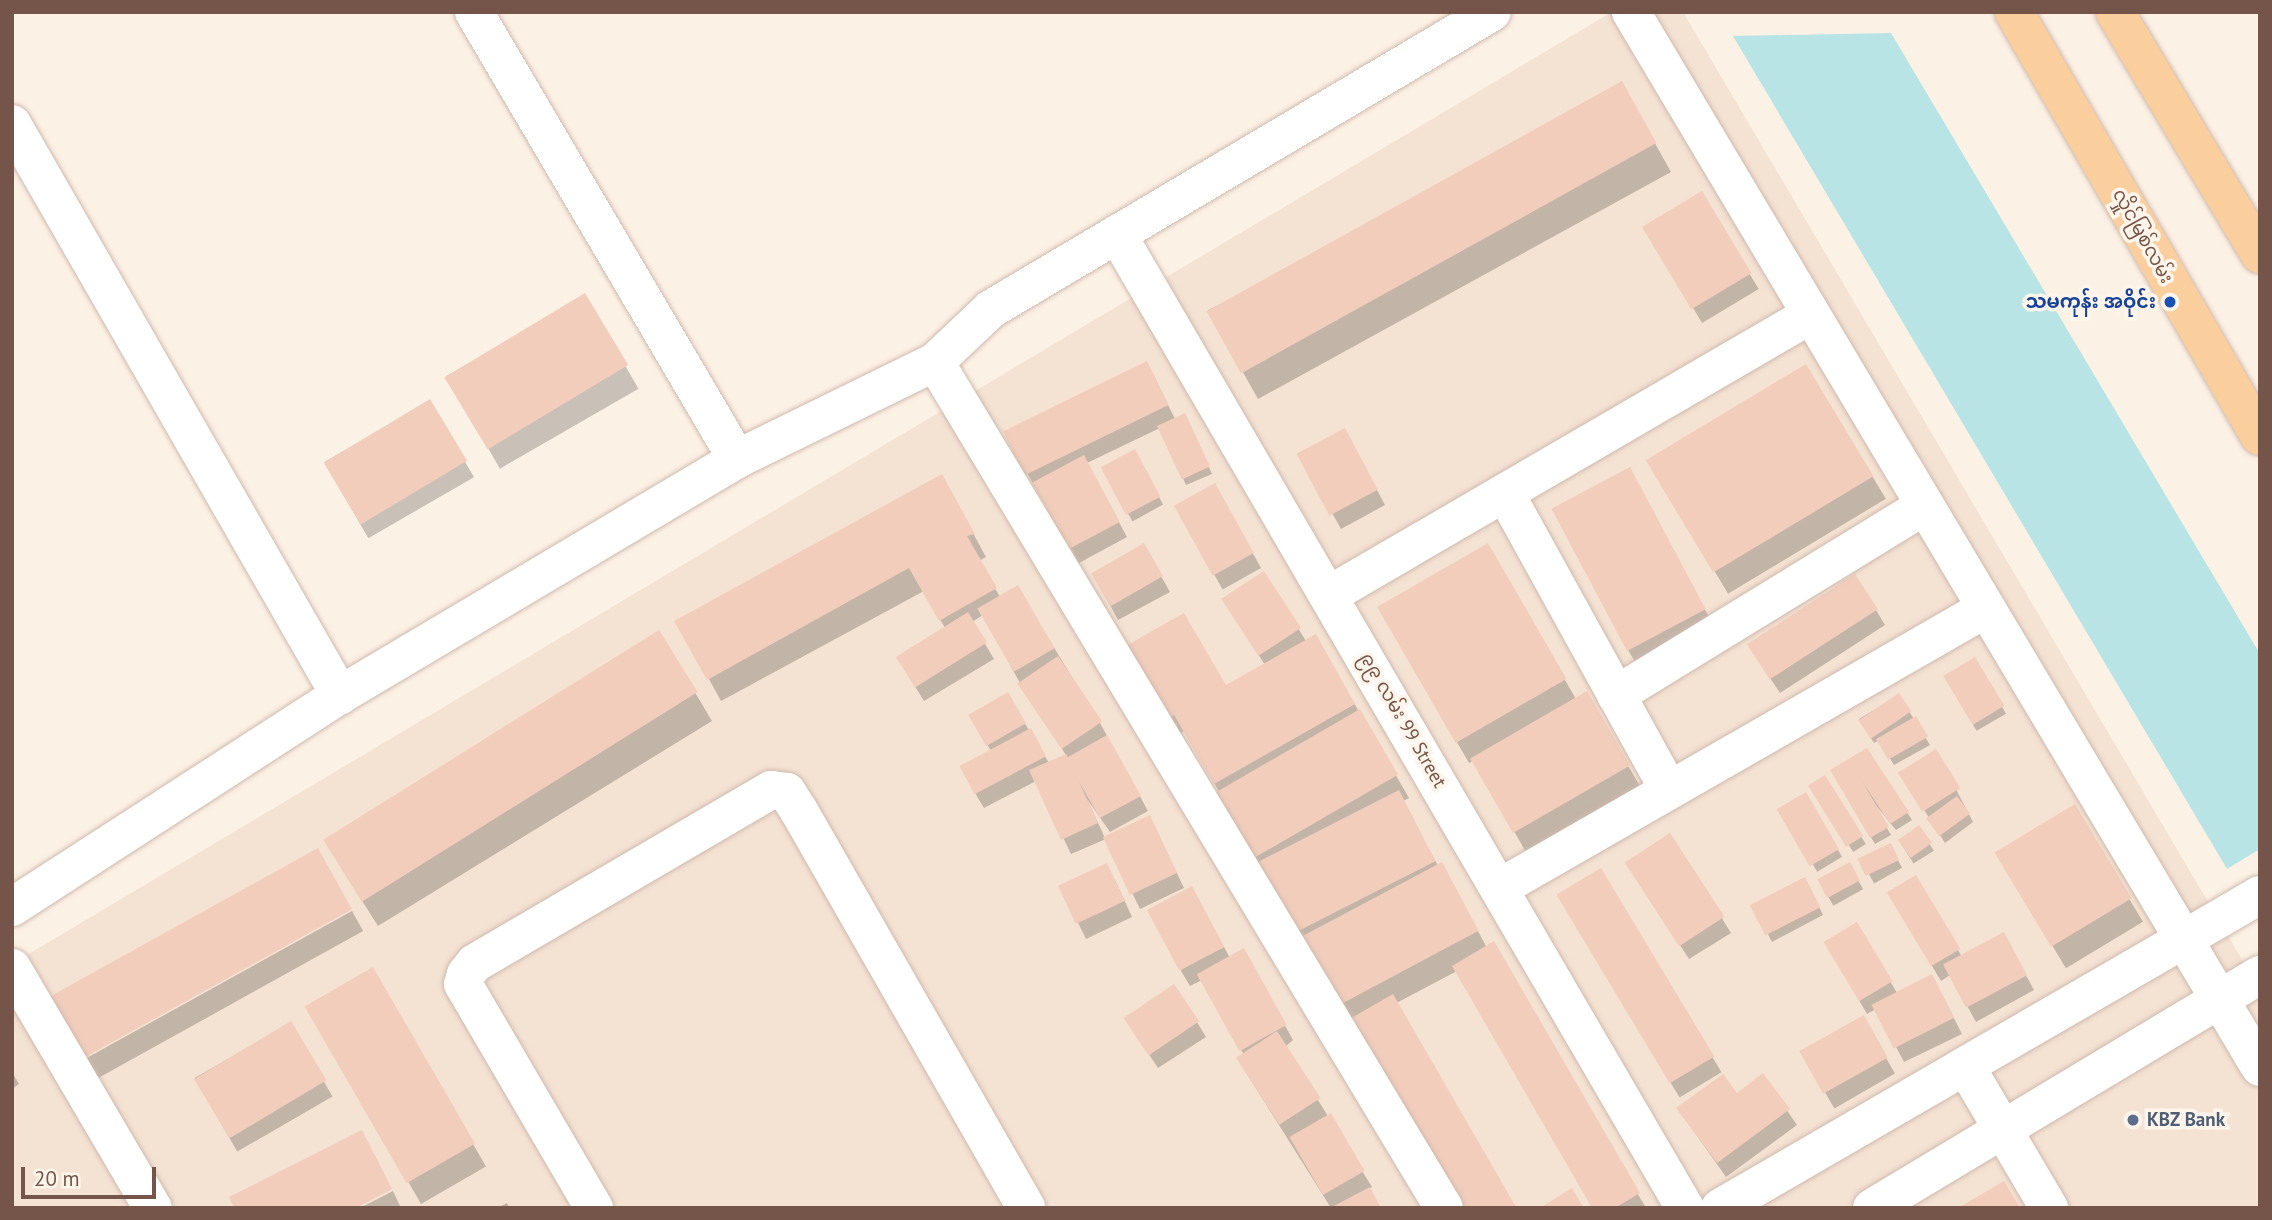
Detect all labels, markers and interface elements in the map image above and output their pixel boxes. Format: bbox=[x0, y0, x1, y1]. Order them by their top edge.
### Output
street label: လှိုင်မြစ်လမ်း bbox=[2108, 185, 2178, 287]
place label: သမကုန်း အဝိုင်း bbox=[2025, 291, 2156, 313]
marker: သမကုန်း အဝိုင်း bbox=[2162, 294, 2178, 310]
street label: ၉၉ လမ်း 99 Street bbox=[1355, 648, 1451, 792]
place label: KBZ Bank bbox=[2147, 1109, 2225, 1131]
marker: KBZ Bank bbox=[2125, 1112, 2141, 1128]
scale bar bbox=[24, 1154, 159, 1198]
text: 20 m bbox=[34, 1165, 80, 1192]

